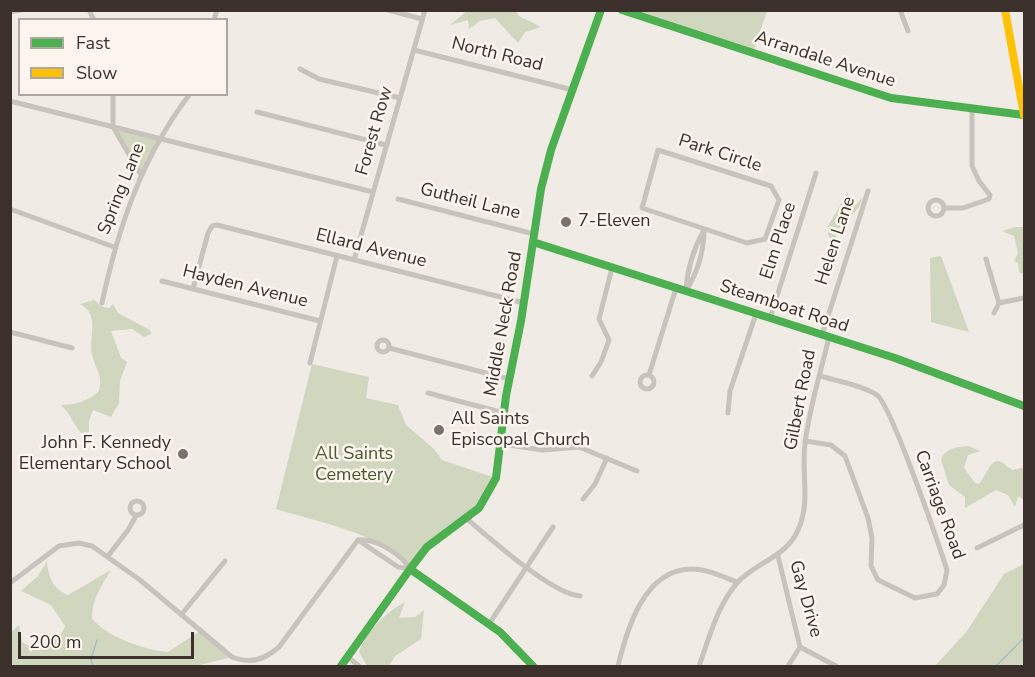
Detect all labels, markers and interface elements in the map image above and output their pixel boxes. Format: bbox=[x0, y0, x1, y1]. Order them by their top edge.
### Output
legend bbox=[18, 18, 228, 96]
street label: Arrandale Avenue bbox=[752, 27, 898, 93]
text: Fast bbox=[76, 31, 110, 55]
street label: North Road bbox=[449, 33, 545, 77]
text: Slow bbox=[76, 61, 117, 85]
street label: Forest Row bbox=[352, 84, 398, 178]
street label: Park Circle bbox=[676, 130, 764, 178]
street label: Spring Lane bbox=[94, 140, 150, 238]
street label: Gutheil Lane bbox=[418, 179, 522, 225]
street label: Helen Lane bbox=[812, 194, 860, 288]
street label: Elm Place bbox=[756, 200, 802, 282]
place label: 7-Eleven bbox=[578, 211, 651, 233]
marker: 7-Eleven bbox=[559, 215, 573, 229]
street label: Ellard Avenue bbox=[313, 225, 429, 273]
street label: Middle Neck Road bbox=[481, 250, 527, 398]
street label: Hayden Avenue bbox=[180, 261, 310, 313]
street label: Steamboat Road bbox=[717, 276, 851, 338]
street label: Gilbert Road bbox=[781, 348, 821, 452]
place label: All Saints Episcopal Church bbox=[451, 409, 590, 452]
marker: All Saints Episcopal Church bbox=[432, 423, 446, 437]
place label: John F. Kennedy Elementary School bbox=[19, 433, 171, 476]
park label: All Saints Cemetery bbox=[315, 444, 393, 486]
marker: John F. Kennedy Elementary School bbox=[176, 447, 190, 461]
street label: Carriage Road bbox=[909, 447, 969, 563]
street label: Gay Drive bbox=[784, 558, 826, 640]
scale bar bbox=[21, 620, 196, 658]
text: 200 m bbox=[29, 630, 81, 654]

